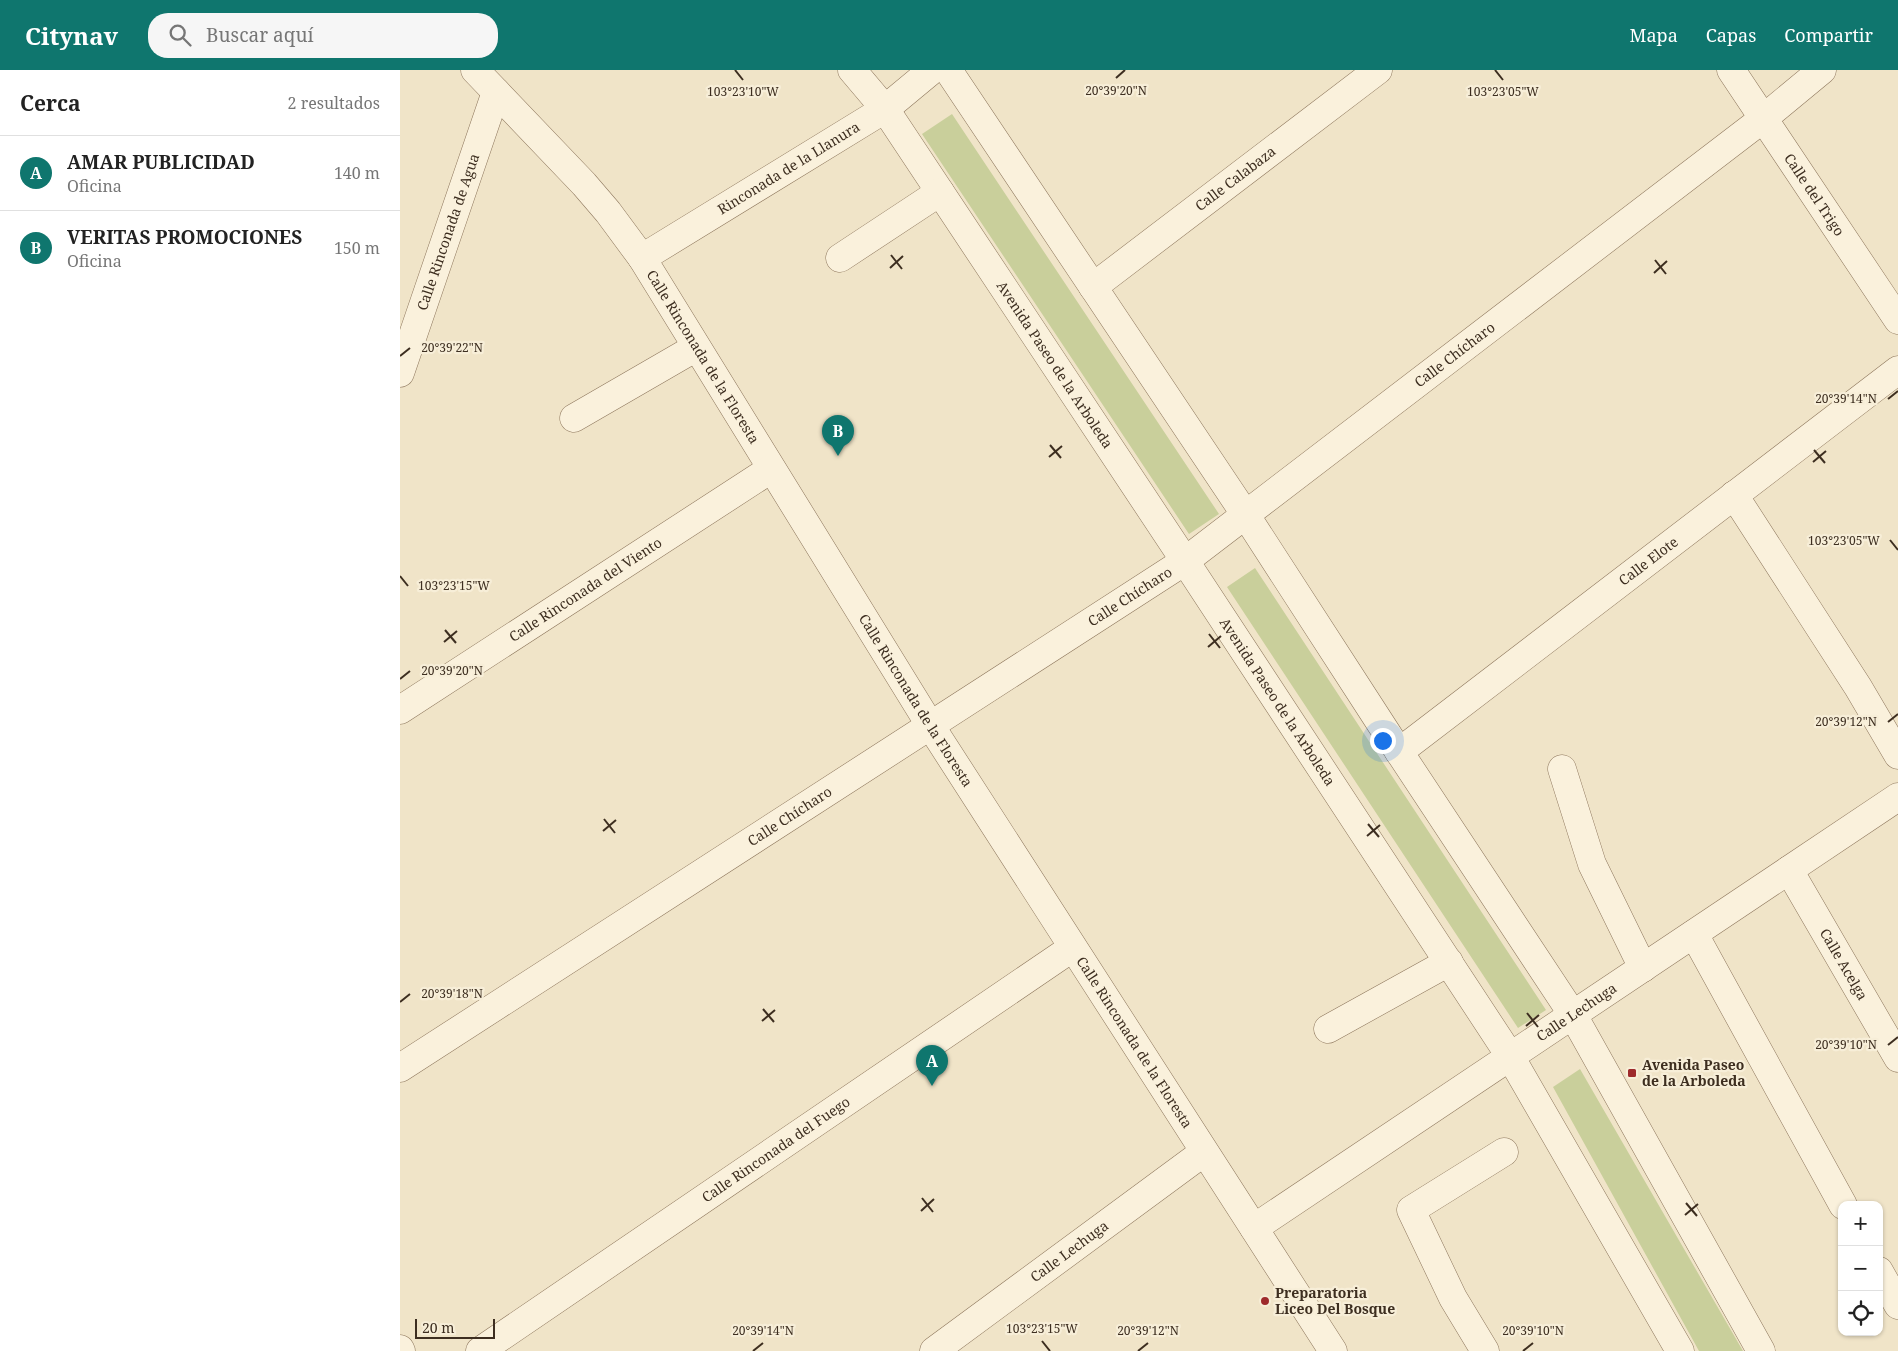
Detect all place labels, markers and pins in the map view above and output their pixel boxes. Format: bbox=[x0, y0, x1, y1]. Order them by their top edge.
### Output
pin: B bbox=[822, 415, 854, 456]
pin: A bbox=[916, 1045, 948, 1086]
place label: Avenida Paseo de la Arboleda bbox=[1642, 1055, 1746, 1090]
marker: Avenida Paseo de la Arboleda bbox=[1626, 1067, 1638, 1079]
place label: Preparatoria Liceo Del Bosque bbox=[1275, 1283, 1395, 1318]
marker: Preparatoria Liceo Del Bosque bbox=[1259, 1295, 1271, 1307]

